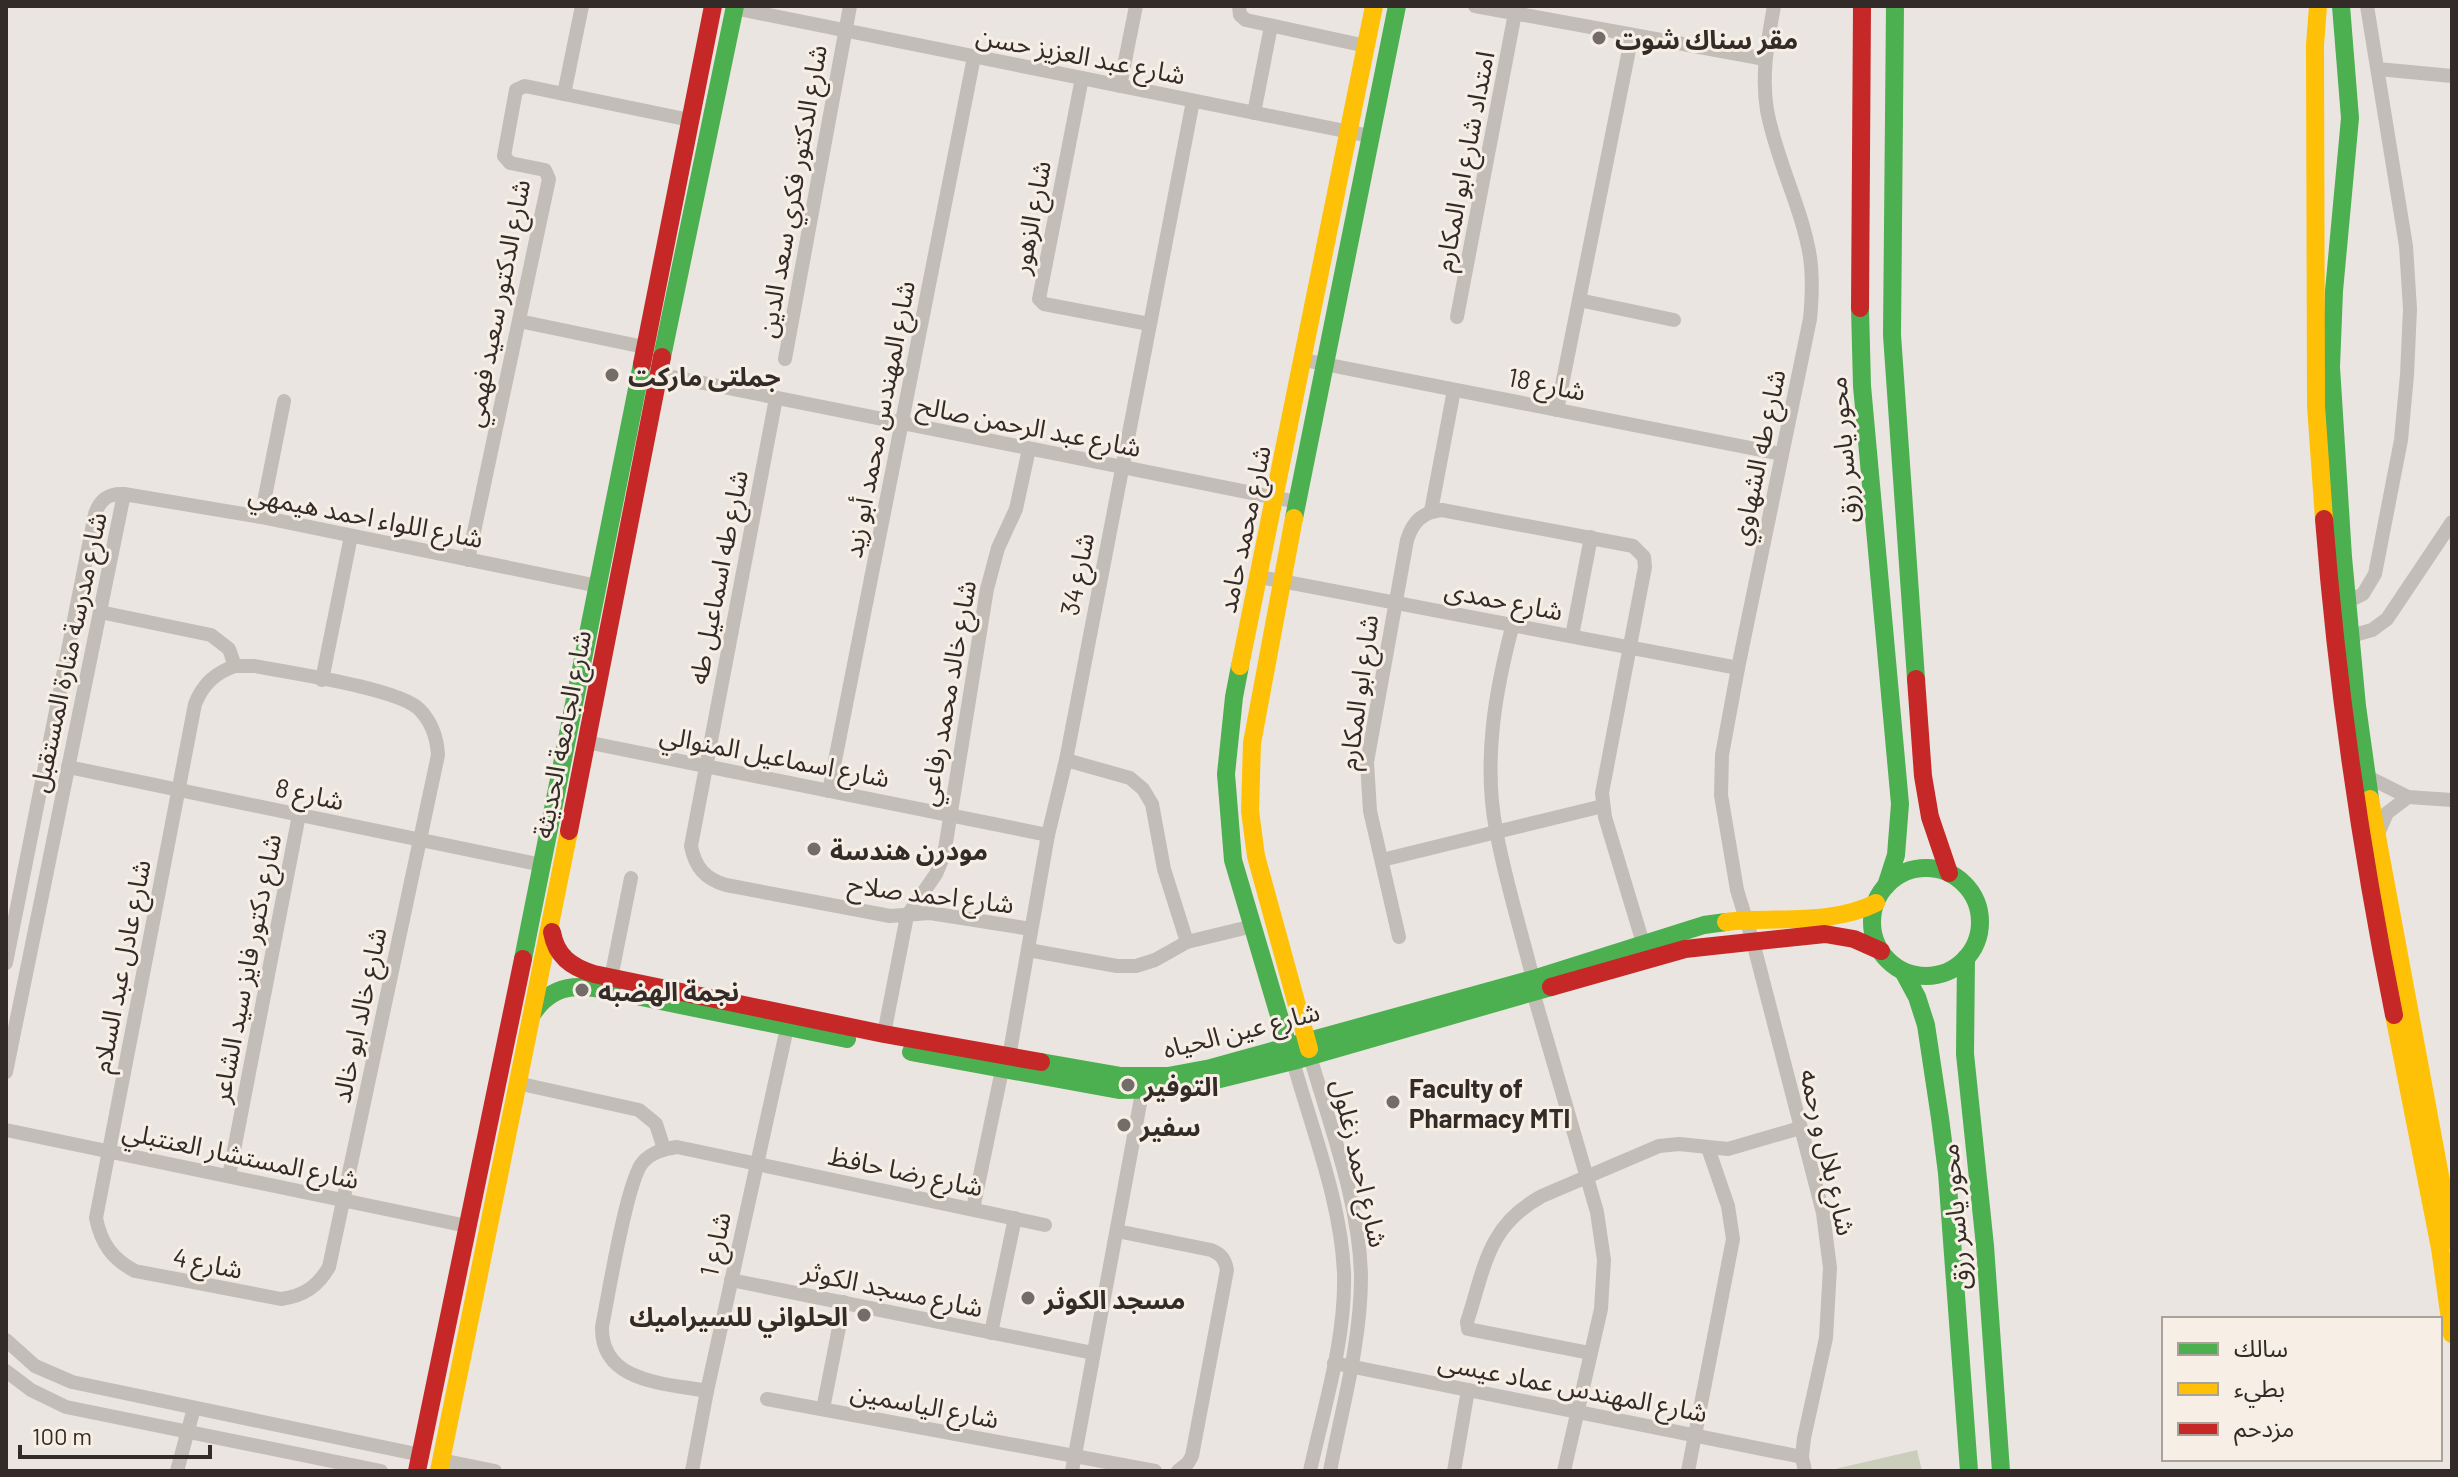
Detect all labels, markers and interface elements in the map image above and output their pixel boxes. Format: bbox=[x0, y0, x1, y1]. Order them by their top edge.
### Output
street label: شارع عبد العزيز حسن bbox=[973, 19, 1188, 94]
place label: مقر سناك شوت bbox=[1615, 23, 1798, 55]
marker: مقر سناك شوت bbox=[1590, 29, 1608, 47]
street label: شارع الدكتور فكري سعد الدين bbox=[750, 42, 838, 341]
street label: امتداد شارع ابو المكارم bbox=[1426, 48, 1505, 275]
street label: شارع الزهور bbox=[1004, 158, 1061, 278]
street label: شارع الدكتور سعيد فهمي bbox=[457, 176, 541, 431]
street label: شارع المهندس محمد أبو زيد bbox=[836, 278, 925, 561]
place label: جملتى ماركت bbox=[628, 360, 781, 392]
street label: شارع 18 bbox=[1505, 360, 1589, 411]
marker: جملتى ماركت bbox=[603, 366, 621, 384]
street label: شارع طه الشهاوي bbox=[1723, 366, 1797, 549]
street label: محور ياسر رزق bbox=[1820, 375, 1865, 525]
street label: شارع عبد الرحمن صالح bbox=[913, 388, 1144, 468]
street label: شارع محمد حامد bbox=[1210, 442, 1281, 617]
street label: شارع طه اسماعيل طه bbox=[681, 467, 758, 688]
street label: شارع اللواء احمد هيمهي bbox=[245, 477, 486, 559]
street label: شارع مدرسة منارة المستقبل bbox=[22, 509, 117, 796]
street label: شارع 34 bbox=[1053, 530, 1104, 619]
street label: شارع حمدى bbox=[1441, 572, 1566, 631]
street label: شارع خالد محمد رفاعي bbox=[911, 578, 987, 809]
street label: شارع ابو المكارم bbox=[1331, 612, 1389, 772]
street label: شارع الجامعة الحديثة bbox=[526, 627, 601, 842]
street label: شارع اسماعيل المنوالي bbox=[656, 718, 892, 798]
street label: شارع 8 bbox=[272, 771, 347, 820]
street label: شارع دكتور فايز سيد الشاعر bbox=[204, 831, 291, 1107]
place label: مودرن هندسة bbox=[830, 834, 988, 866]
marker: مودرن هندسة bbox=[805, 840, 823, 858]
street label: شارع عادل عبد السلام bbox=[84, 857, 162, 1076]
street label: شارع احمد صلاح bbox=[846, 867, 1016, 924]
street label: شارع خالد ابو خالد bbox=[324, 924, 397, 1107]
place label: نجمة الهضبه bbox=[598, 975, 739, 1007]
marker: نجمة الهضبه bbox=[573, 981, 591, 999]
street label: شارع عين الحياه bbox=[1160, 995, 1324, 1068]
street label: شارع بلال و رحمه bbox=[1790, 1066, 1863, 1239]
place label: التوفير bbox=[1143, 1070, 1219, 1102]
place label: Faculty of Pharmacy MTI bbox=[1409, 1072, 1570, 1133]
marker: التوفير bbox=[1119, 1076, 1137, 1094]
street label: شارع احمد زغلول bbox=[1322, 1076, 1395, 1251]
marker: Faculty of Pharmacy MTI bbox=[1384, 1093, 1402, 1111]
place label: سفير bbox=[1139, 1110, 1201, 1142]
street label: شارع المستشار العنتبلي bbox=[119, 1114, 362, 1200]
marker: سفير bbox=[1115, 1116, 1133, 1134]
street label: شارع رضا حافظ bbox=[825, 1139, 986, 1206]
street label: محور ياسر رزق bbox=[1932, 1142, 1977, 1292]
street label: شارع 1 bbox=[692, 1209, 741, 1280]
street label: شارع 4 bbox=[170, 1240, 245, 1289]
street label: شارع مسجد الكوثر bbox=[798, 1254, 986, 1327]
place label: مسجد الكوثر bbox=[1043, 1283, 1185, 1315]
marker: مسجد الكوثر bbox=[1019, 1289, 1037, 1307]
place label: الحلواني للسيراميك bbox=[629, 1300, 848, 1338]
marker: الحلواني للسيراميك bbox=[855, 1306, 873, 1324]
legend bbox=[2162, 1317, 2442, 1461]
text: سالك bbox=[2234, 1333, 2288, 1362]
street label: شارع المهندس عماد عيسى bbox=[1435, 1345, 1710, 1432]
text: بطيء bbox=[2234, 1373, 2285, 1408]
street label: شارع الياسمين bbox=[847, 1374, 1002, 1438]
scale bar bbox=[20, 1409, 210, 1459]
text: مزدحم bbox=[2234, 1413, 2294, 1446]
text: 100 m bbox=[32, 1421, 92, 1450]

